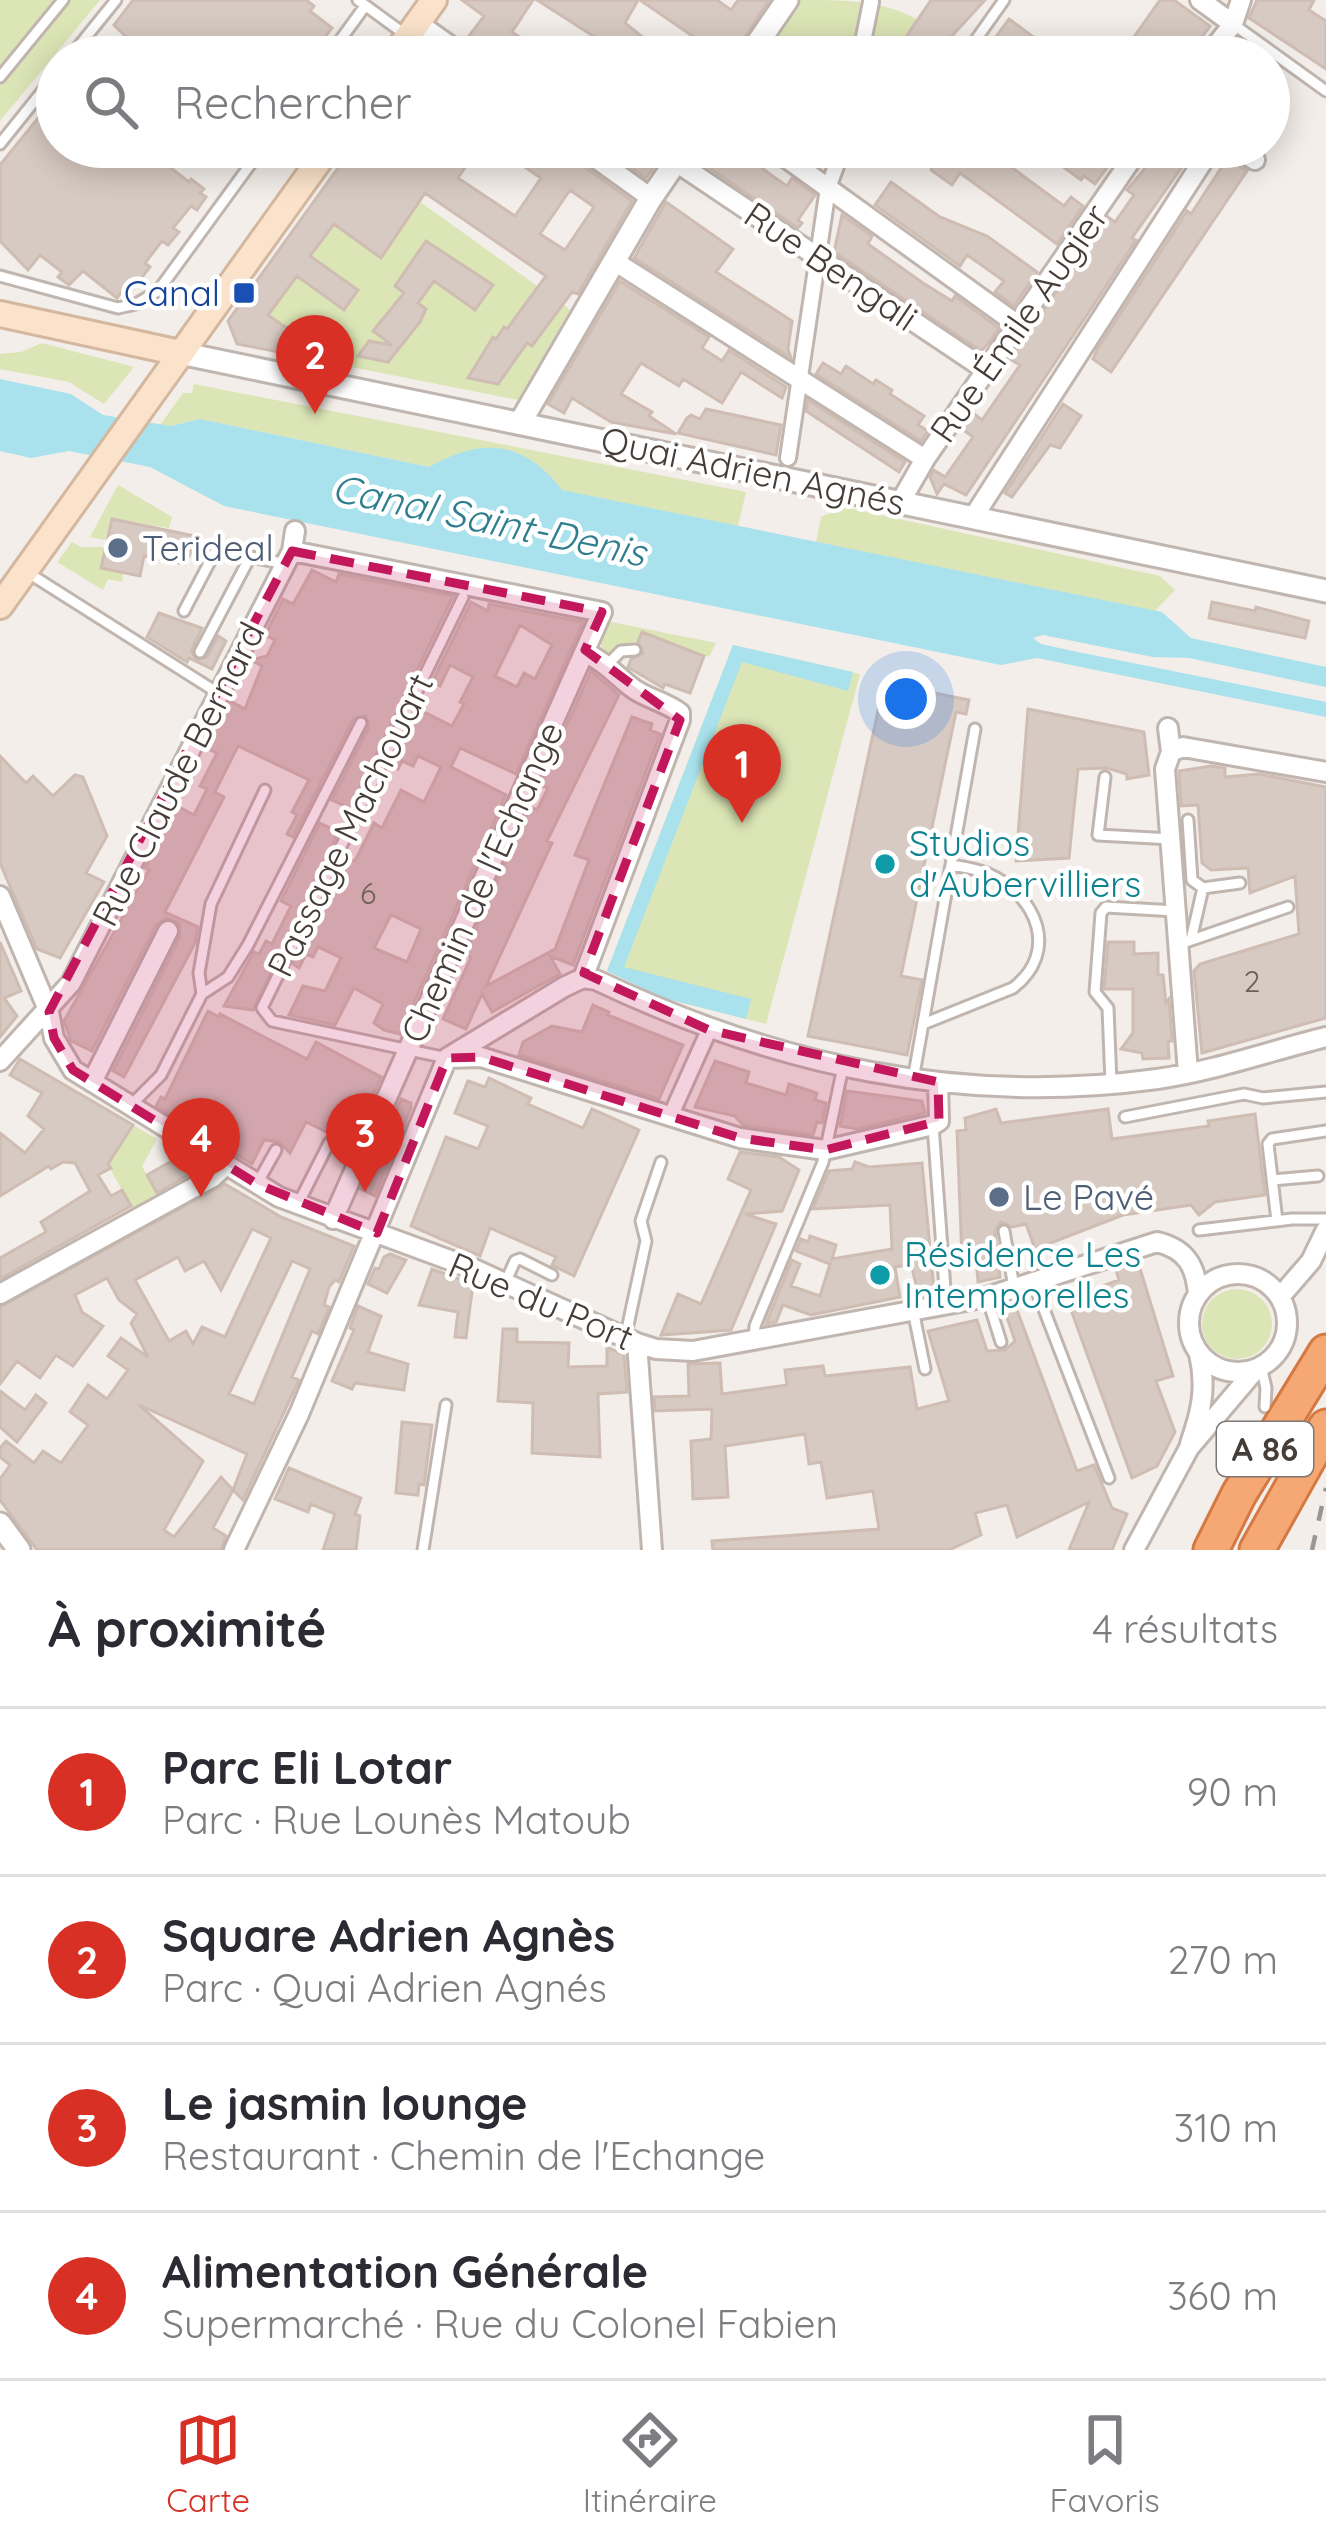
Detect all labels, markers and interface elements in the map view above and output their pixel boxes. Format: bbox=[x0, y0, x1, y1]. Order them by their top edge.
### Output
search box bbox=[36, 36, 1290, 168]
icon: search bbox=[78, 69, 144, 135]
text: Rechercher bbox=[174, 74, 412, 130]
street label: Rue Bengali bbox=[736, 191, 926, 340]
street label: Rue Émile Augier bbox=[920, 195, 1118, 451]
place label: Canal bbox=[124, 270, 220, 315]
marker: Canal bbox=[231, 280, 257, 306]
pin: 2 bbox=[276, 315, 354, 414]
street label: Quai Adrien Agnés bbox=[597, 416, 909, 525]
water label: Canal Saint-Denis bbox=[328, 462, 653, 577]
place label: Terideal bbox=[142, 525, 274, 570]
marker: Terideal bbox=[105, 535, 131, 561]
street label: Rue Claude Bernard bbox=[81, 614, 274, 933]
street label: Passage Machouart bbox=[257, 666, 442, 984]
your location bbox=[876, 669, 936, 729]
street label: Chemin de l'Echange bbox=[390, 714, 573, 1049]
pin: 1 bbox=[703, 724, 781, 823]
place label: Studios d'Aubervilliers bbox=[909, 820, 1141, 906]
marker: Studios d'Aubervilliers bbox=[872, 851, 898, 877]
house number: 6 bbox=[360, 874, 376, 912]
house number: 2 bbox=[1244, 962, 1260, 1000]
pin: 3 bbox=[326, 1093, 404, 1192]
pin: 4 bbox=[162, 1098, 240, 1197]
place label: Le Pavé bbox=[1023, 1174, 1154, 1219]
marker: Le Pavé bbox=[986, 1184, 1012, 1210]
place label: Résidence Les Intemporelles bbox=[904, 1231, 1141, 1317]
street label: Rue du Port bbox=[442, 1242, 640, 1360]
marker: Résidence Les Intemporelles bbox=[867, 1262, 893, 1288]
road number: A 86 bbox=[1217, 1422, 1313, 1476]
text: À proximité bbox=[48, 1596, 326, 1660]
text: 4 résultats bbox=[1092, 1604, 1278, 1653]
text: Parc Eli Lotar bbox=[162, 1739, 452, 1795]
text: 1 bbox=[79, 1767, 95, 1816]
text: 90 m bbox=[1187, 1767, 1278, 1816]
text: Parc · Rue Lounès Matoub bbox=[162, 1795, 631, 1844]
text: Square Adrien Agnès bbox=[162, 1907, 615, 1963]
text: 2 bbox=[76, 1935, 98, 1984]
text: 270 m bbox=[1168, 1935, 1278, 1984]
text: Parc · Quai Adrien Agnés bbox=[162, 1963, 607, 2012]
text: Le jasmin lounge bbox=[162, 2075, 528, 2131]
text: 3 bbox=[77, 2103, 97, 2152]
text: 310 m bbox=[1174, 2103, 1278, 2152]
text: Restaurant · Chemin de l'Echange bbox=[162, 2131, 765, 2180]
text: Alimentation Générale bbox=[162, 2243, 648, 2299]
text: 4 bbox=[76, 2271, 98, 2320]
text: 360 m bbox=[1167, 2271, 1278, 2320]
text: Supermarché · Rue du Colonel Fabien bbox=[162, 2299, 838, 2348]
tab: Carte bbox=[166, 2407, 250, 2520]
tab: Itinéraire bbox=[583, 2407, 717, 2520]
tab: Favoris bbox=[1050, 2407, 1160, 2520]

